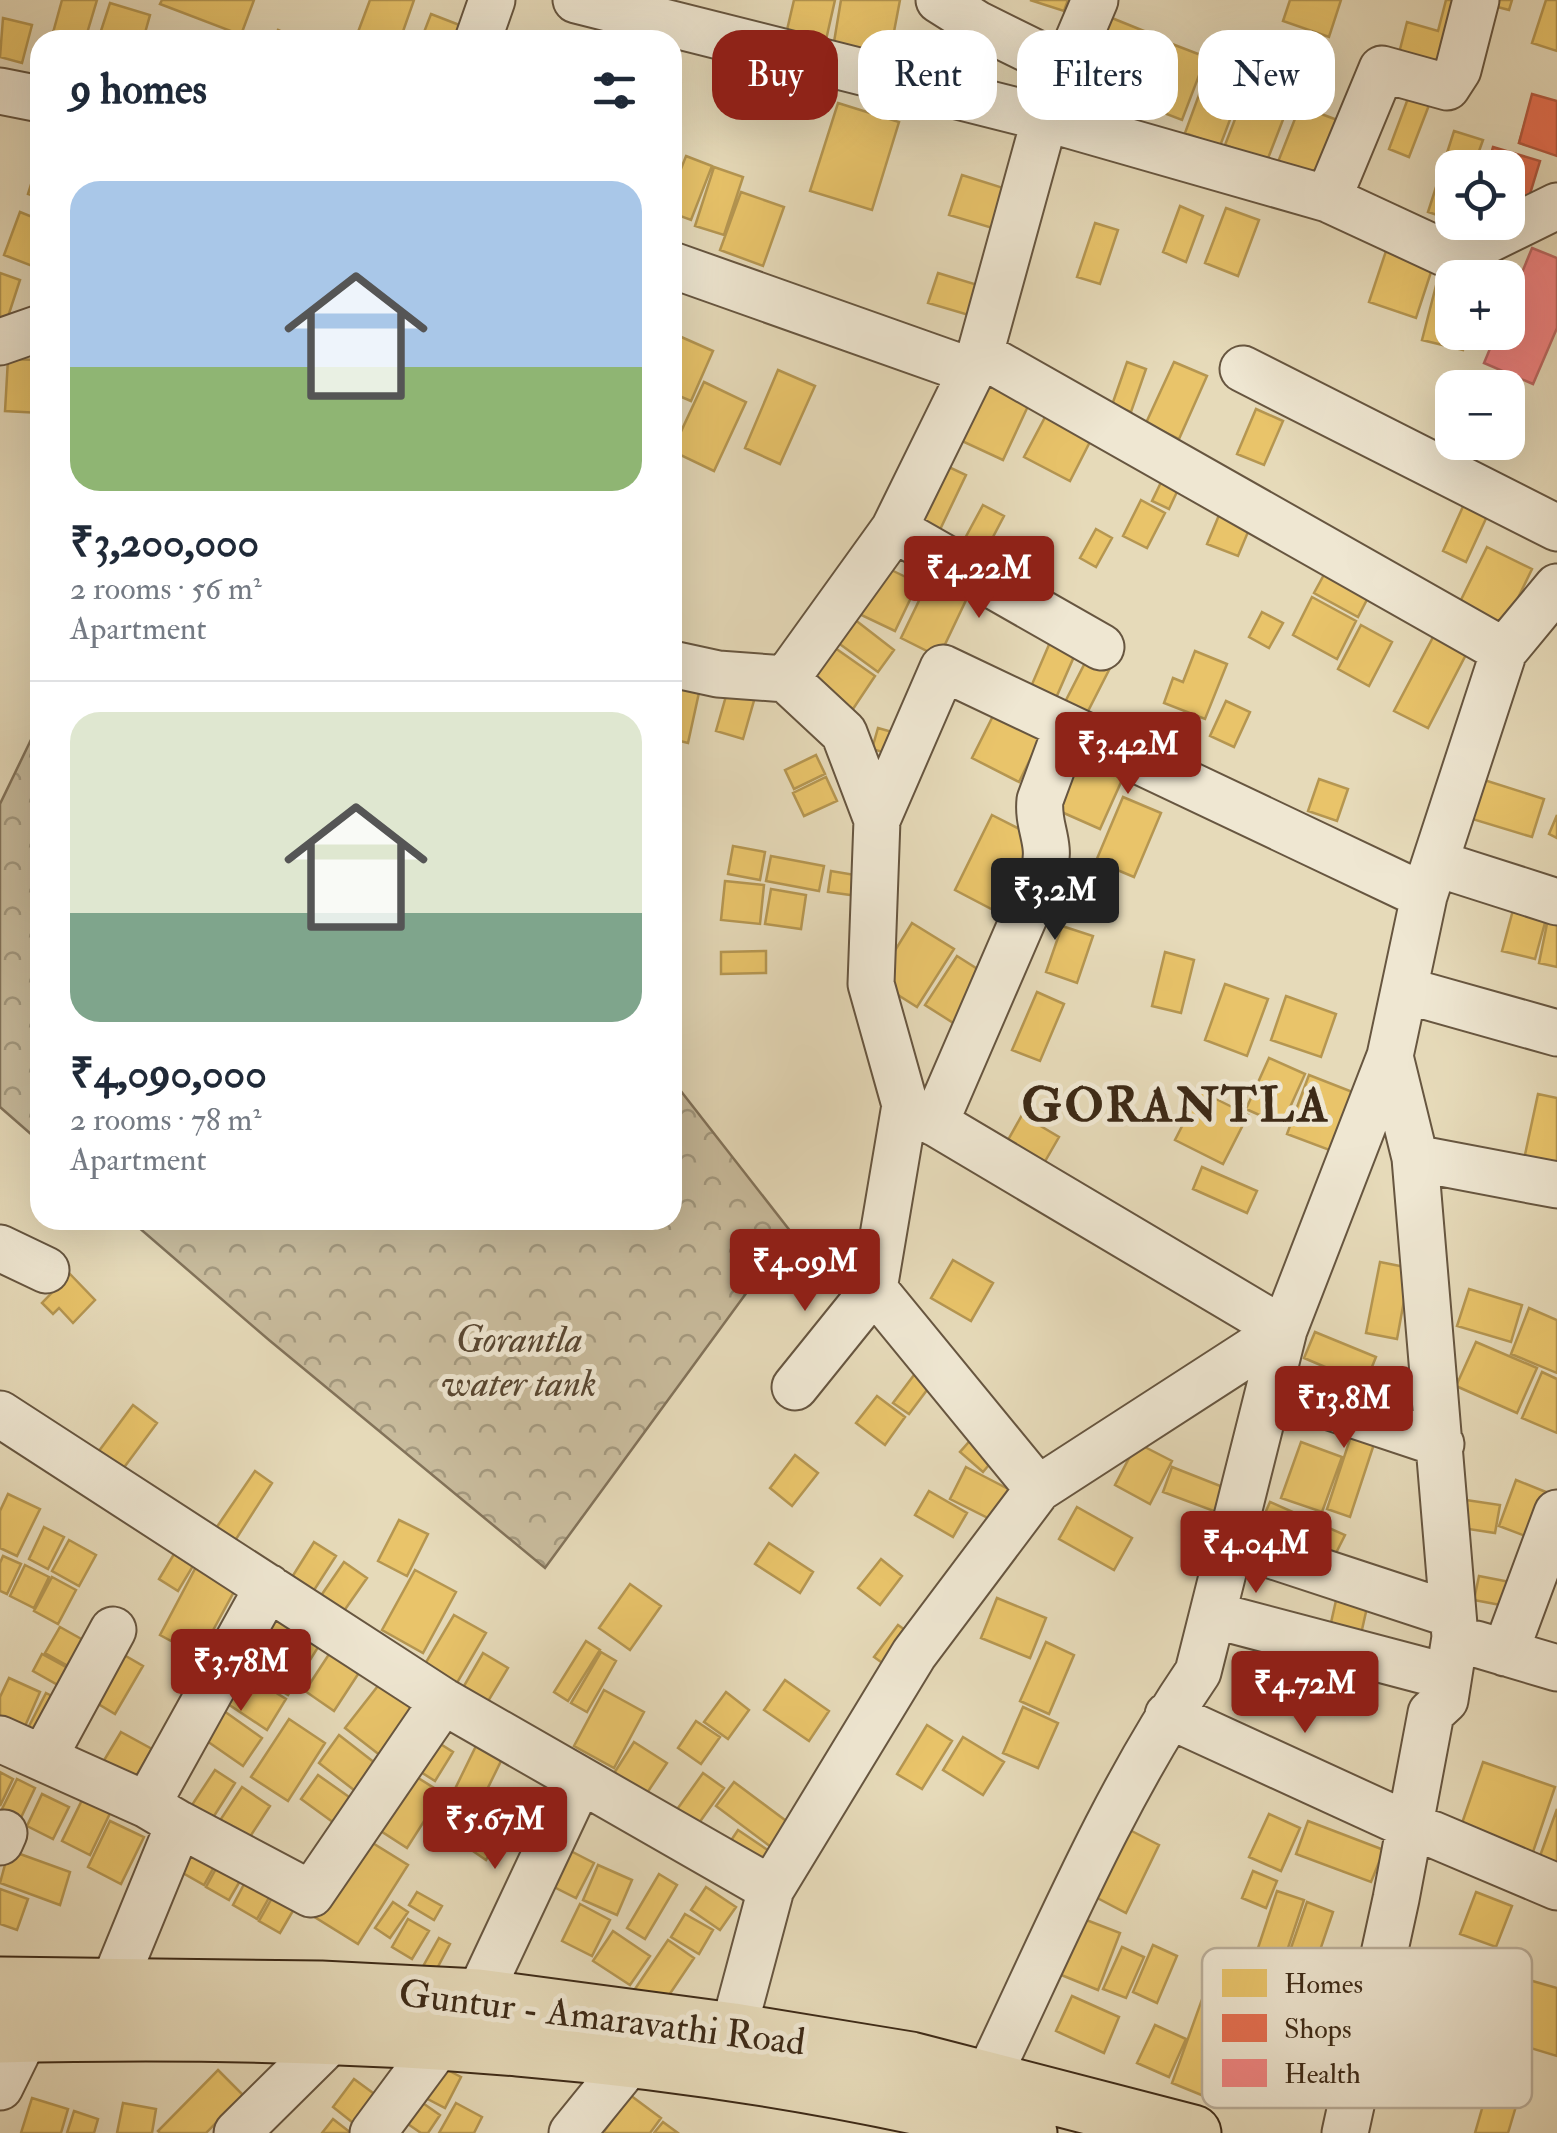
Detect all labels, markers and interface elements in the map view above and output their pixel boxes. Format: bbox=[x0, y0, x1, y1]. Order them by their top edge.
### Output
chip: Buy bbox=[712, 30, 838, 120]
chip: Rent bbox=[858, 30, 997, 120]
chip: Filters bbox=[1017, 30, 1178, 120]
chip: New bbox=[1198, 30, 1335, 120]
icon: filters bbox=[587, 63, 642, 118]
text: 9 homes bbox=[70, 64, 207, 116]
map controls bbox=[1435, 150, 1525, 460]
button: locate bbox=[1435, 150, 1525, 240]
icon: home bbox=[266, 246, 446, 426]
button: + bbox=[1435, 260, 1525, 350]
button: − bbox=[1435, 370, 1525, 460]
text: ₹3,200,000 bbox=[70, 517, 259, 569]
pin: ₹4.22M bbox=[898, 536, 1060, 621]
text: ₹4.22M bbox=[926, 548, 1032, 588]
text: 2 rooms · 56 m² bbox=[70, 569, 262, 609]
text: Apartment bbox=[70, 609, 207, 649]
pin: ₹3.42M bbox=[1047, 712, 1209, 797]
text: ₹3.42M bbox=[1077, 724, 1179, 764]
icon: home bbox=[266, 777, 446, 957]
pin: ₹3.2M bbox=[985, 858, 1125, 943]
text: ₹3.2M bbox=[1013, 870, 1097, 910]
text: ₹4,090,000 bbox=[70, 1048, 267, 1100]
district label: GORANTLA bbox=[1022, 1076, 1330, 1136]
text: 2 rooms · 78 m² bbox=[70, 1100, 261, 1140]
text: Apartment bbox=[70, 1140, 207, 1180]
pin: ₹4.09M bbox=[724, 1229, 886, 1314]
text: ₹4.09M bbox=[752, 1241, 858, 1281]
park label: Gorantla water tank bbox=[441, 1316, 597, 1408]
pin: ₹13.8M bbox=[1263, 1366, 1425, 1451]
text: ₹13.8M bbox=[1297, 1378, 1391, 1418]
pin: ₹4.04M bbox=[1175, 1511, 1337, 1596]
text: ₹4.04M bbox=[1203, 1523, 1309, 1563]
pin: ₹3.78M bbox=[160, 1629, 322, 1714]
text: ₹3.78M bbox=[193, 1641, 289, 1681]
pin: ₹4.72M bbox=[1224, 1651, 1386, 1736]
text: ₹4.72M bbox=[1253, 1663, 1357, 1703]
pin: ₹5.67M bbox=[414, 1787, 576, 1872]
text: ₹5.67M bbox=[445, 1799, 545, 1839]
legend bbox=[1202, 1948, 1532, 2108]
text: Homes bbox=[1284, 1967, 1363, 2002]
street label: Guntur - Amaravathi Road bbox=[396, 1969, 808, 2067]
text: Shops bbox=[1284, 2012, 1351, 2047]
text: Health bbox=[1284, 2057, 1361, 2092]

